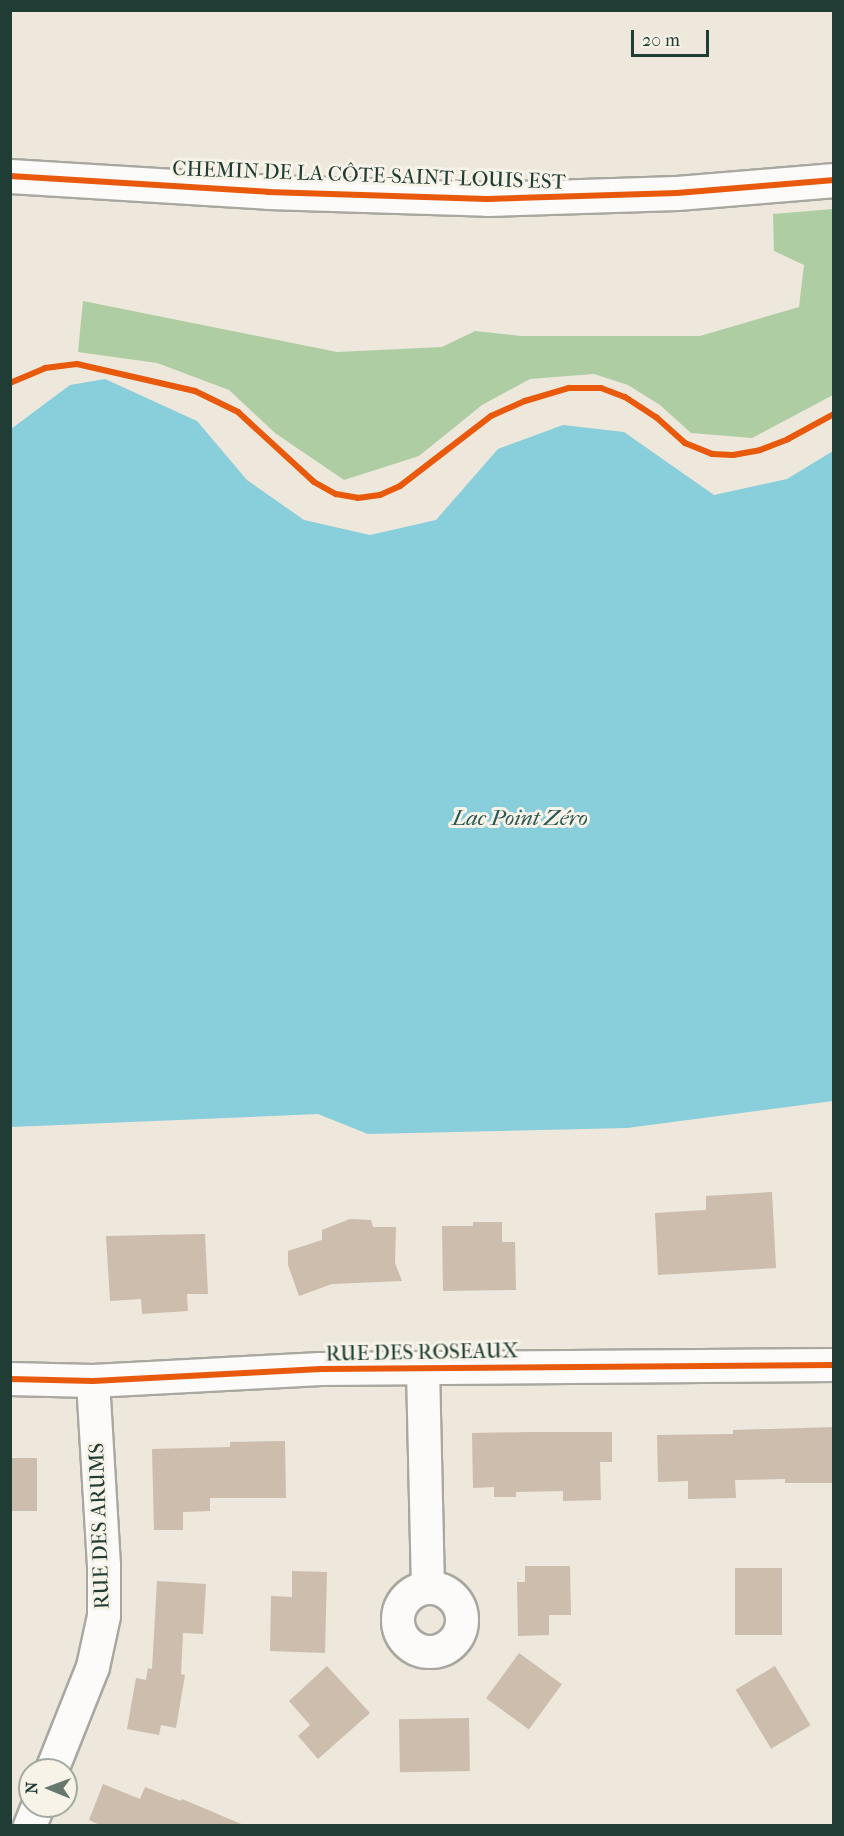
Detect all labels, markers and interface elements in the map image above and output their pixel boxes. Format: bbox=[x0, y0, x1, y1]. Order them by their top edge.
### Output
scale bar bbox=[634, 18, 712, 56]
text: 20 m bbox=[642, 30, 680, 51]
street label: CHEMIN DE LA CÔTE-SAINT-LOUIS EST bbox=[172, 156, 566, 194]
water label: Lac Point Zéro bbox=[452, 806, 588, 832]
street label: RUE DES ROSEAUX bbox=[325, 1338, 519, 1366]
street label: RUE DES ARUMS bbox=[84, 1442, 114, 1610]
north arrow bbox=[18, 1758, 78, 1818]
text: N bbox=[22, 1781, 41, 1794]

